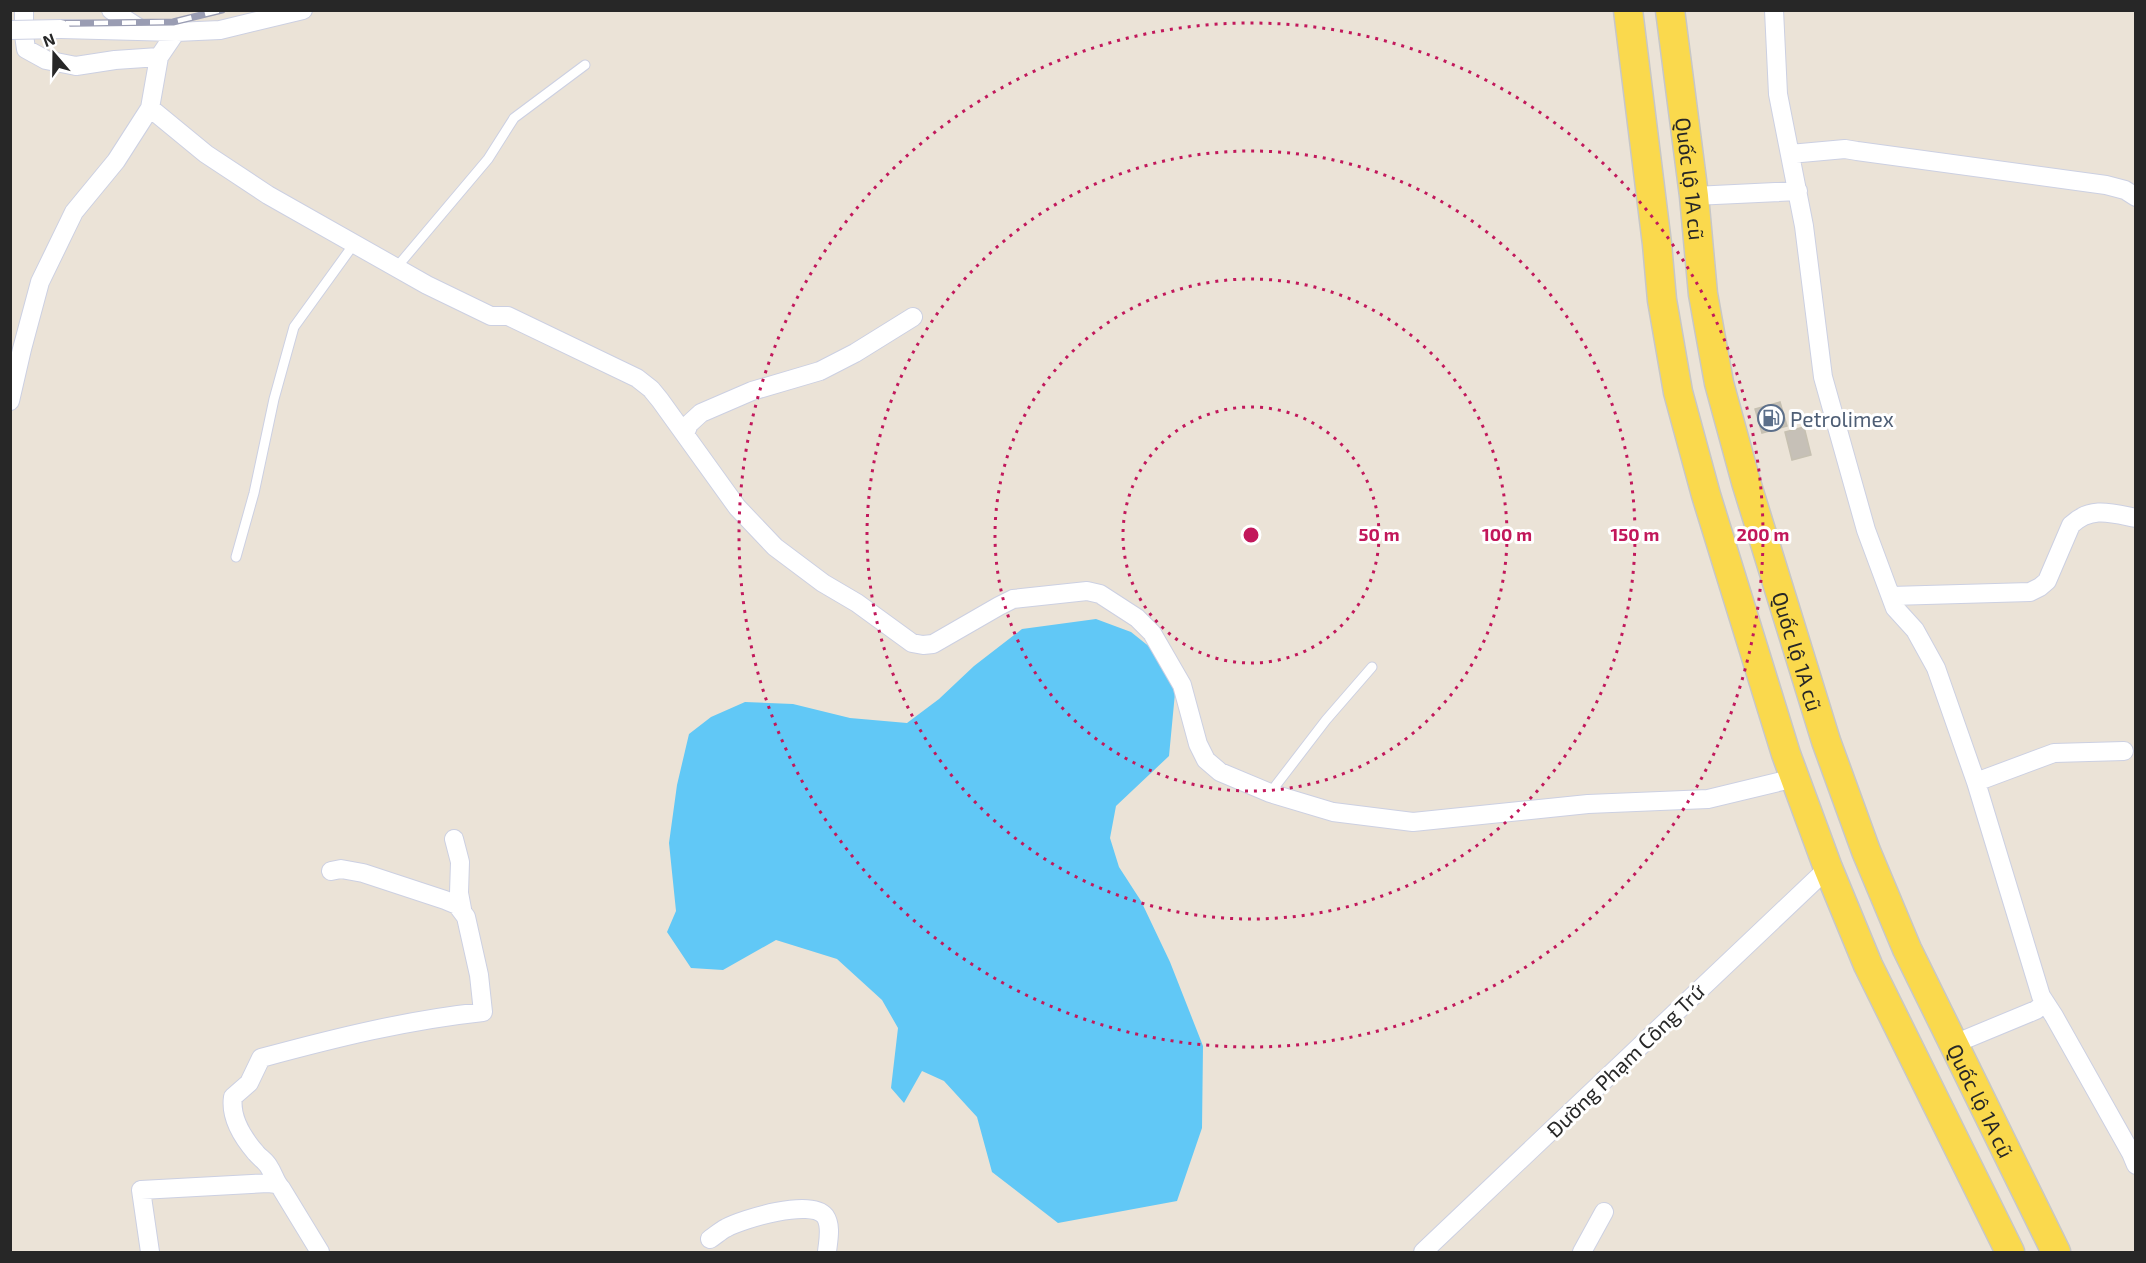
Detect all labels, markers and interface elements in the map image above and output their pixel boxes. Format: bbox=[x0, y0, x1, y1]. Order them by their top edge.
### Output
north arrow bbox=[24, 24, 84, 84]
text: N bbox=[40, 29, 57, 50]
street label: Quốc lộ 1A cũ bbox=[1670, 116, 1710, 241]
fuel station icon: Petrolimex bbox=[1756, 403, 1786, 433]
place label: Petrolimex bbox=[1790, 406, 1894, 431]
text: 50 m bbox=[1358, 523, 1400, 545]
text: 100 m bbox=[1482, 523, 1532, 545]
text: 150 m bbox=[1611, 523, 1659, 545]
text: 200 m bbox=[1737, 523, 1789, 545]
centre of rings bbox=[1241, 525, 1261, 545]
street label: Quốc lộ 1A cũ bbox=[1767, 588, 1828, 714]
street label: Đường Phạm Công Trứ bbox=[1541, 977, 1710, 1142]
street label: Quốc lộ 1A cũ bbox=[1942, 1039, 2020, 1161]

